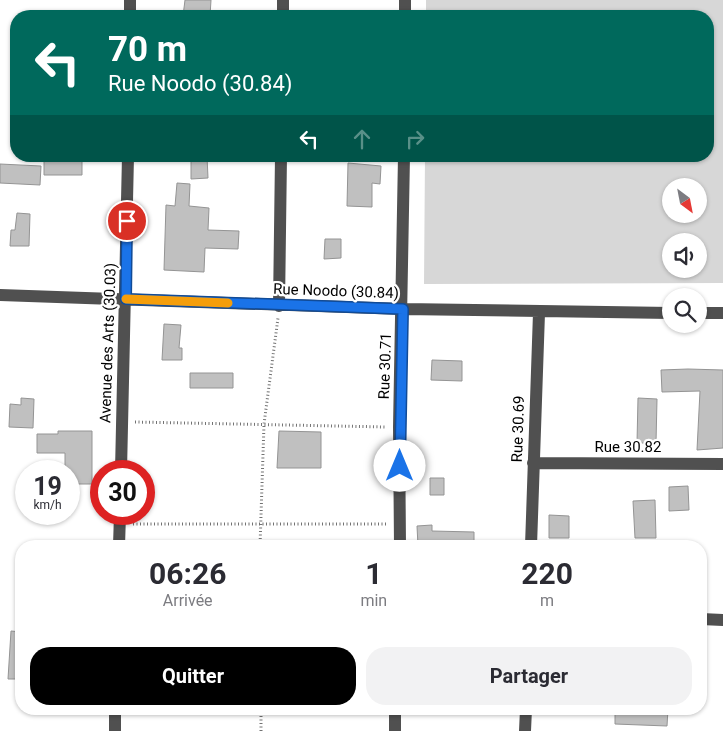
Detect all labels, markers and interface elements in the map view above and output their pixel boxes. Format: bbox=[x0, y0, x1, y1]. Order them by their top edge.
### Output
text: 70 m bbox=[108, 29, 187, 70]
icon: left bbox=[25, 30, 90, 95]
text: Rue Noodo (30.84) bbox=[108, 71, 292, 96]
icon: left bbox=[295, 125, 323, 153]
icon: ahead bbox=[348, 125, 376, 153]
icon: right bbox=[401, 125, 429, 153]
north arrow bbox=[662, 178, 708, 222]
map controls bbox=[662, 178, 707, 333]
pin bbox=[106, 200, 148, 242]
icon: arrive bbox=[113, 207, 141, 235]
button: sound bbox=[662, 233, 707, 278]
street label: Avenue des Arts (30.03) bbox=[96, 263, 120, 423]
street label: Rue Noodo (30.84) bbox=[273, 280, 399, 302]
button: search bbox=[662, 288, 707, 333]
street label: Rue 30.71 bbox=[375, 332, 395, 400]
street label: Rue 30.69 bbox=[508, 395, 528, 463]
street label: Rue 30.82 bbox=[595, 438, 661, 456]
position arrow bbox=[373, 439, 425, 491]
speed limit sign: 30 bbox=[90, 460, 155, 525]
text: 19 bbox=[33, 472, 62, 501]
text: km/h bbox=[33, 498, 62, 512]
text: 06:26 bbox=[149, 556, 226, 591]
text: 1 bbox=[365, 556, 382, 591]
text: 220 bbox=[521, 556, 573, 591]
text: Arrivée bbox=[163, 591, 213, 610]
text: min bbox=[360, 591, 387, 610]
text: m bbox=[540, 591, 554, 610]
button: Quitter bbox=[30, 647, 356, 705]
button: Partager bbox=[366, 647, 692, 705]

